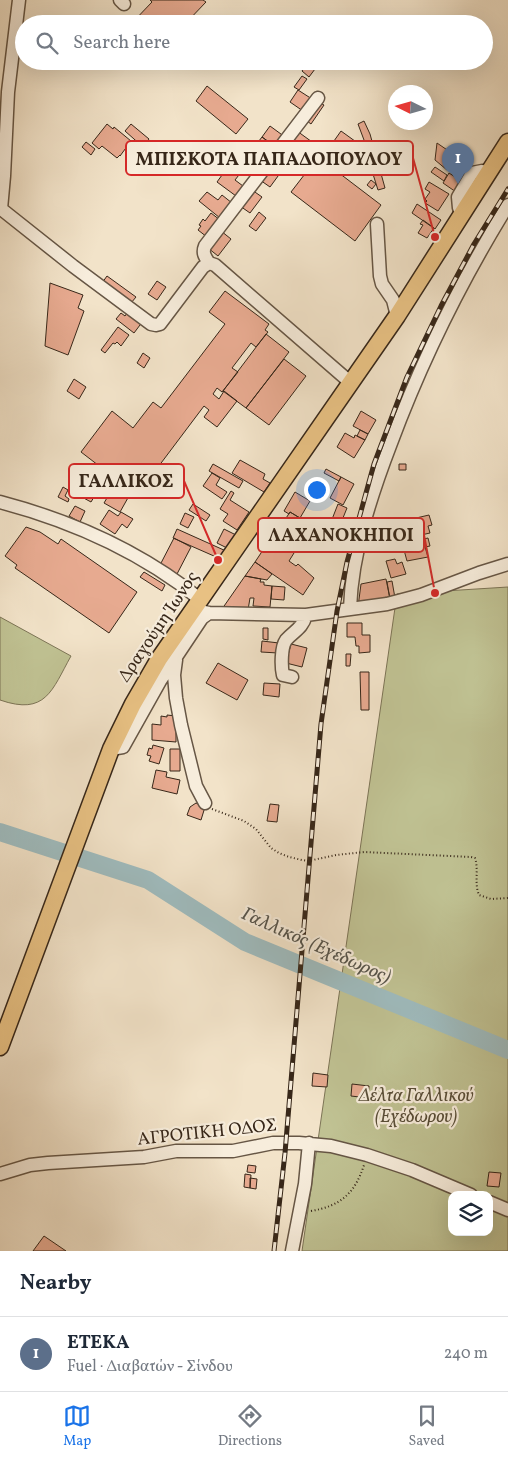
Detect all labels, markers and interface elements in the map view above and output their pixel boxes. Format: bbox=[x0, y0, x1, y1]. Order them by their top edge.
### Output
search box bbox=[15, 15, 493, 70]
icon: search bbox=[33, 29, 61, 57]
text: Search here bbox=[73, 30, 170, 56]
north arrow bbox=[388, 85, 433, 130]
callout: ΜΠΙΣΚΟΤΑ ΠΑΠΑΔΟΠΟΥΛΟΥ bbox=[126, 141, 413, 175]
pin: 1 bbox=[442, 143, 474, 184]
text: ΜΠΙΣΚΟΤΑ ΠΑΠΑΔΟΠΟΥΛΟΥ bbox=[136, 147, 402, 173]
callout: ΓΑΛΛΙΚΟΣ bbox=[69, 464, 184, 498]
text: ΓΑΛΛΙΚΟΣ bbox=[78, 469, 174, 495]
your location bbox=[304, 477, 330, 503]
callout: ΛΑΧΑΝΟΚΗΠΟΙ bbox=[258, 518, 424, 552]
text: ΛΑΧΑΝΟΚΗΠΟΙ bbox=[268, 523, 414, 549]
street label: Δραγούμη Ίωνος bbox=[113, 567, 205, 687]
water label: Γαλλικός (Εχέδωρος) bbox=[237, 901, 395, 991]
park label: Δέλτα Γαλλικού (Εχέδωρου) bbox=[358, 1084, 474, 1130]
street label: ΑΓΡΟΤΙΚΗ ΟΔΟΣ bbox=[136, 1113, 278, 1153]
map controls bbox=[448, 1191, 493, 1236]
button: layers bbox=[448, 1191, 493, 1236]
text: Nearby bbox=[20, 1269, 91, 1298]
text: ΕΤΕΚΑ bbox=[67, 1330, 130, 1356]
text: 1 bbox=[33, 1343, 39, 1365]
text: 240 m bbox=[444, 1343, 488, 1365]
text: Fuel · Διαβατών - Σίνδου bbox=[67, 1356, 233, 1378]
tab: Map bbox=[63, 1402, 91, 1451]
tab: Directions bbox=[218, 1402, 282, 1451]
tab: Saved bbox=[409, 1402, 445, 1451]

